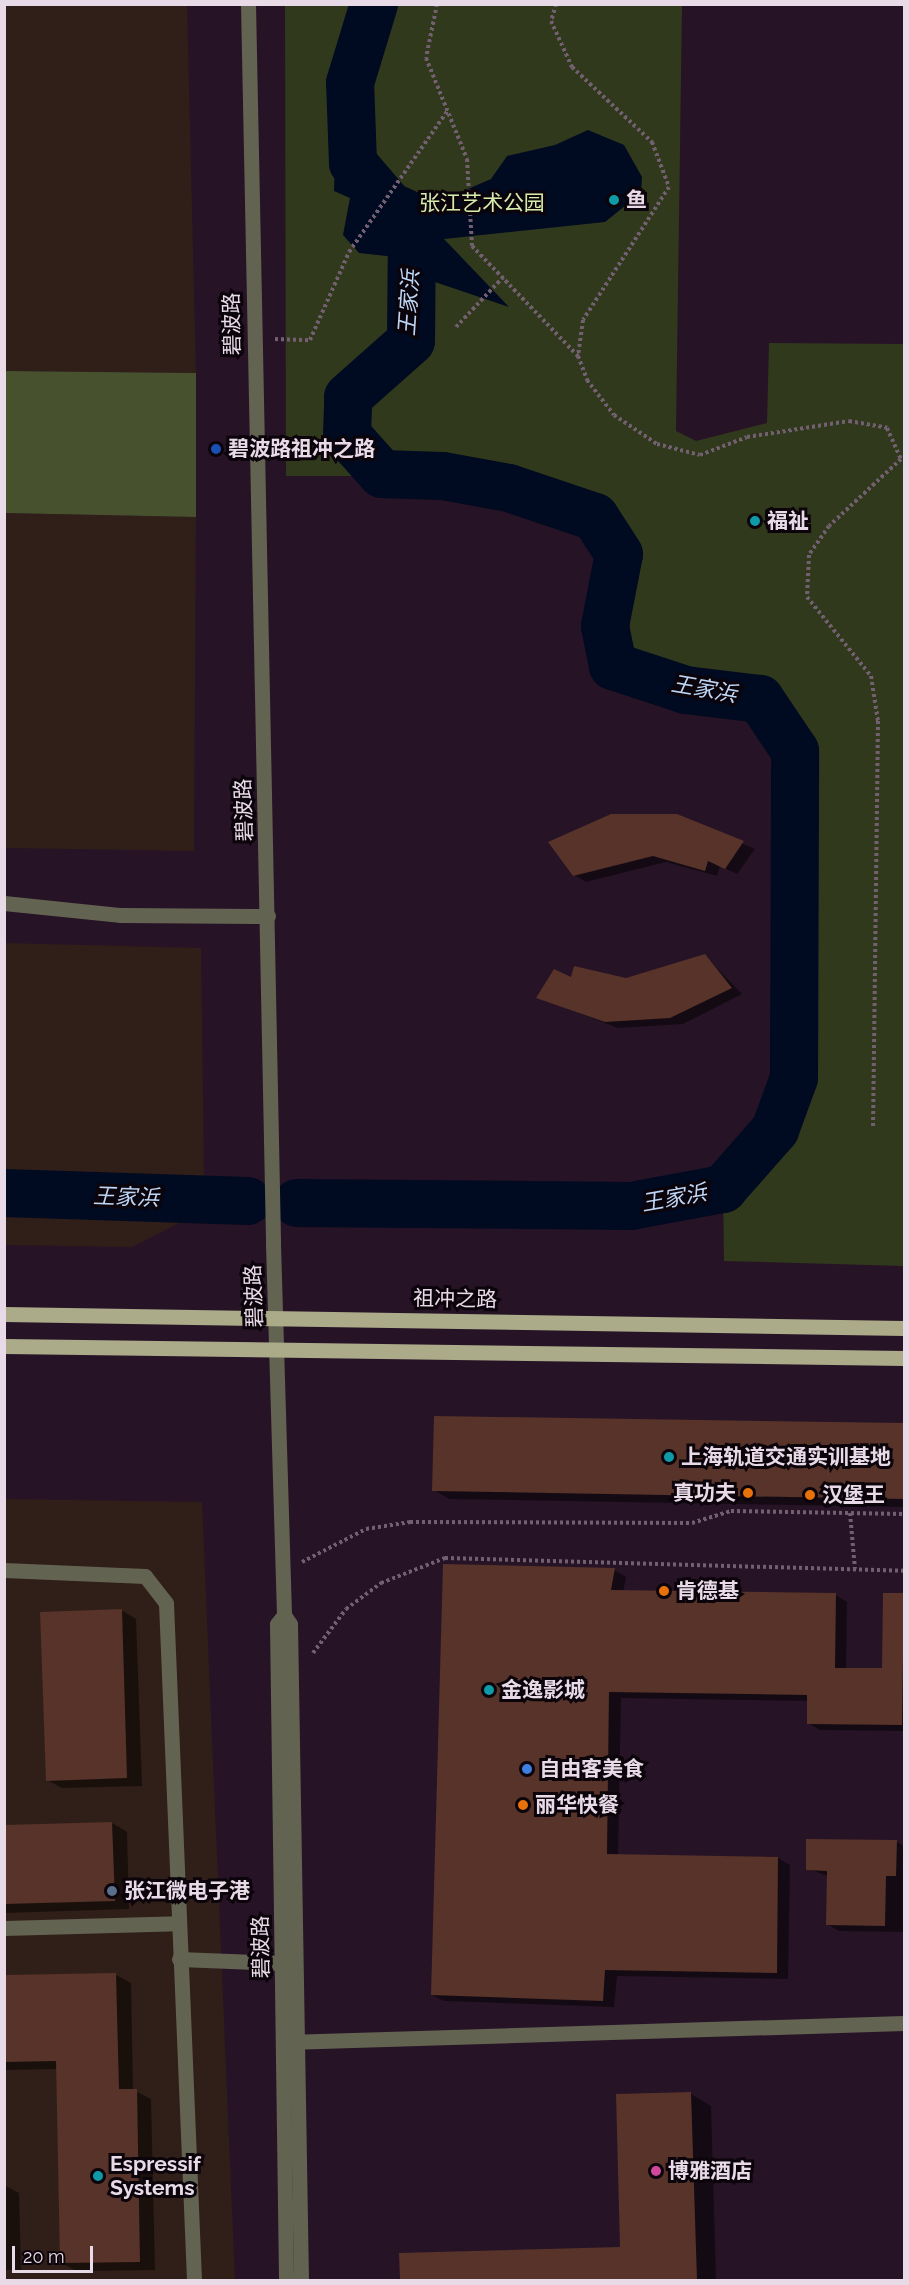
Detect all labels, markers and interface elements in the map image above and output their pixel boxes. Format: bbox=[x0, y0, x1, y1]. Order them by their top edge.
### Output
place label: 鱼 bbox=[626, 187, 647, 213]
park label: 张江艺术公园 bbox=[419, 190, 545, 216]
marker: 鱼 bbox=[607, 193, 621, 207]
water label: 王家浜 bbox=[394, 269, 424, 337]
street label: 碧波路 bbox=[219, 292, 245, 356]
place label: 碧波路祖冲之路 bbox=[228, 436, 375, 462]
marker: 碧波路祖冲之路 bbox=[209, 442, 223, 456]
place label: 福祉 bbox=[767, 508, 809, 534]
marker: 福祉 bbox=[748, 514, 762, 528]
water label: 王家浜 bbox=[669, 670, 739, 708]
street label: 碧波路 bbox=[230, 778, 258, 842]
water label: 王家浜 bbox=[639, 1179, 709, 1217]
water label: 王家浜 bbox=[93, 1183, 159, 1211]
street label: 碧波路 bbox=[240, 1264, 268, 1328]
street label: 祖冲之路 bbox=[413, 1286, 497, 1312]
place label: 上海轨道交通实训基地 bbox=[681, 1444, 891, 1470]
marker: 上海轨道交通实训基地 bbox=[662, 1450, 676, 1464]
place label: 真功夫 bbox=[673, 1480, 736, 1506]
place label: 汉堡王 bbox=[822, 1482, 885, 1508]
marker: 真功夫 bbox=[741, 1486, 755, 1500]
marker: 汉堡王 bbox=[803, 1488, 817, 1502]
place label: 肯德基 bbox=[676, 1578, 739, 1604]
marker: 肯德基 bbox=[657, 1584, 671, 1598]
place label: 金逸影城 bbox=[501, 1677, 585, 1703]
marker: 金逸影城 bbox=[482, 1683, 496, 1697]
place label: 自由客美食 bbox=[539, 1756, 644, 1782]
marker: 自由客美食 bbox=[520, 1762, 534, 1776]
place label: 丽华快餐 bbox=[535, 1792, 619, 1818]
marker: 丽华快餐 bbox=[516, 1798, 530, 1812]
place label: 张江微电子港 bbox=[124, 1878, 250, 1904]
marker: 张江微电子港 bbox=[105, 1884, 119, 1898]
street label: 碧波路 bbox=[248, 1915, 274, 1979]
place label: Espressif Systems bbox=[110, 2151, 201, 2201]
place label: 博雅酒店 bbox=[668, 2158, 752, 2184]
marker: 博雅酒店 bbox=[649, 2164, 663, 2178]
marker: Espressif Systems bbox=[91, 2169, 105, 2183]
scale bar bbox=[15, 2234, 96, 2272]
text: 20 m bbox=[23, 2246, 65, 2267]

